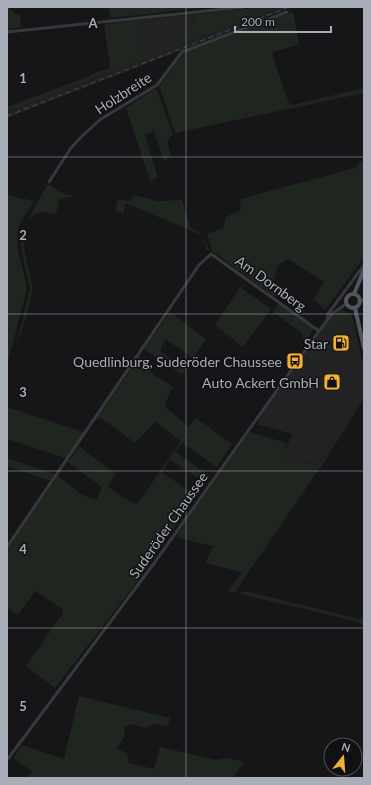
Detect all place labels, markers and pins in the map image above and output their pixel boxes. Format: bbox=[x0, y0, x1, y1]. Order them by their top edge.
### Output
fuel station icon: Star bbox=[331, 333, 351, 353]
place label: Star bbox=[304, 335, 328, 352]
bus stop icon: Quedlinburg, Suderöder Chaussee bbox=[285, 351, 305, 371]
place label: Quedlinburg, Suderöder Chaussee bbox=[73, 353, 282, 370]
shop icon: Auto Ackert GmbH bbox=[322, 372, 342, 392]
place label: Auto Ackert GmbH bbox=[202, 374, 319, 391]

